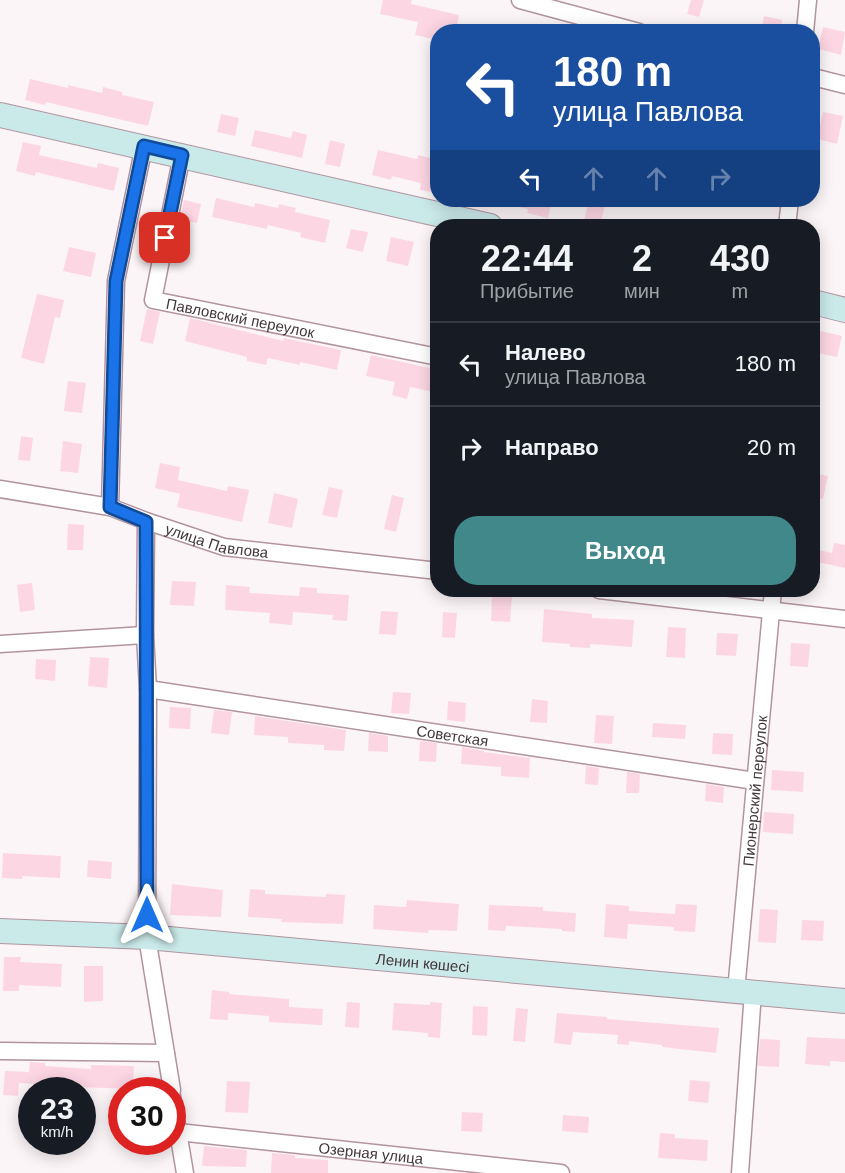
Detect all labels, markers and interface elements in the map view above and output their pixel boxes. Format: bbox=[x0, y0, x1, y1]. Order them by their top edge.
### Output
icon: left bbox=[454, 48, 532, 126]
text: 180 m bbox=[553, 48, 672, 95]
text: улица Павлова bbox=[553, 97, 743, 127]
icon: left bbox=[514, 162, 547, 195]
icon: ahead bbox=[577, 162, 610, 195]
icon: ahead bbox=[640, 162, 673, 195]
icon: right bbox=[703, 162, 736, 195]
pin bbox=[139, 212, 190, 263]
icon: arrive bbox=[148, 221, 181, 254]
text: 22:44 bbox=[481, 238, 573, 279]
text: 2 bbox=[632, 238, 652, 279]
text: 430 bbox=[710, 238, 770, 279]
text: Прибытие bbox=[480, 280, 574, 302]
text: мин bbox=[624, 280, 660, 302]
text: m bbox=[732, 280, 748, 302]
street label: Павловский переулок bbox=[165, 294, 316, 341]
text: Налево bbox=[505, 340, 586, 365]
icon: left bbox=[454, 348, 487, 381]
text: 180 m bbox=[735, 351, 796, 376]
text: улица Павлова bbox=[505, 366, 646, 388]
icon: right bbox=[454, 432, 487, 465]
text: Направо bbox=[505, 435, 599, 460]
text: 20 m bbox=[747, 435, 796, 460]
button: Выход bbox=[454, 516, 796, 585]
street label: улица Павлова bbox=[163, 520, 270, 560]
street label: Пионерский переулок bbox=[739, 714, 770, 867]
street label: Советская bbox=[415, 721, 490, 749]
position arrow bbox=[115, 883, 179, 947]
street label: Ленин көшесі bbox=[375, 950, 470, 975]
speed limit sign: 30 bbox=[108, 1077, 186, 1155]
text: 23 bbox=[40, 1092, 74, 1125]
text: km/h bbox=[41, 1123, 73, 1140]
street label: Озерная улица bbox=[318, 1139, 425, 1167]

